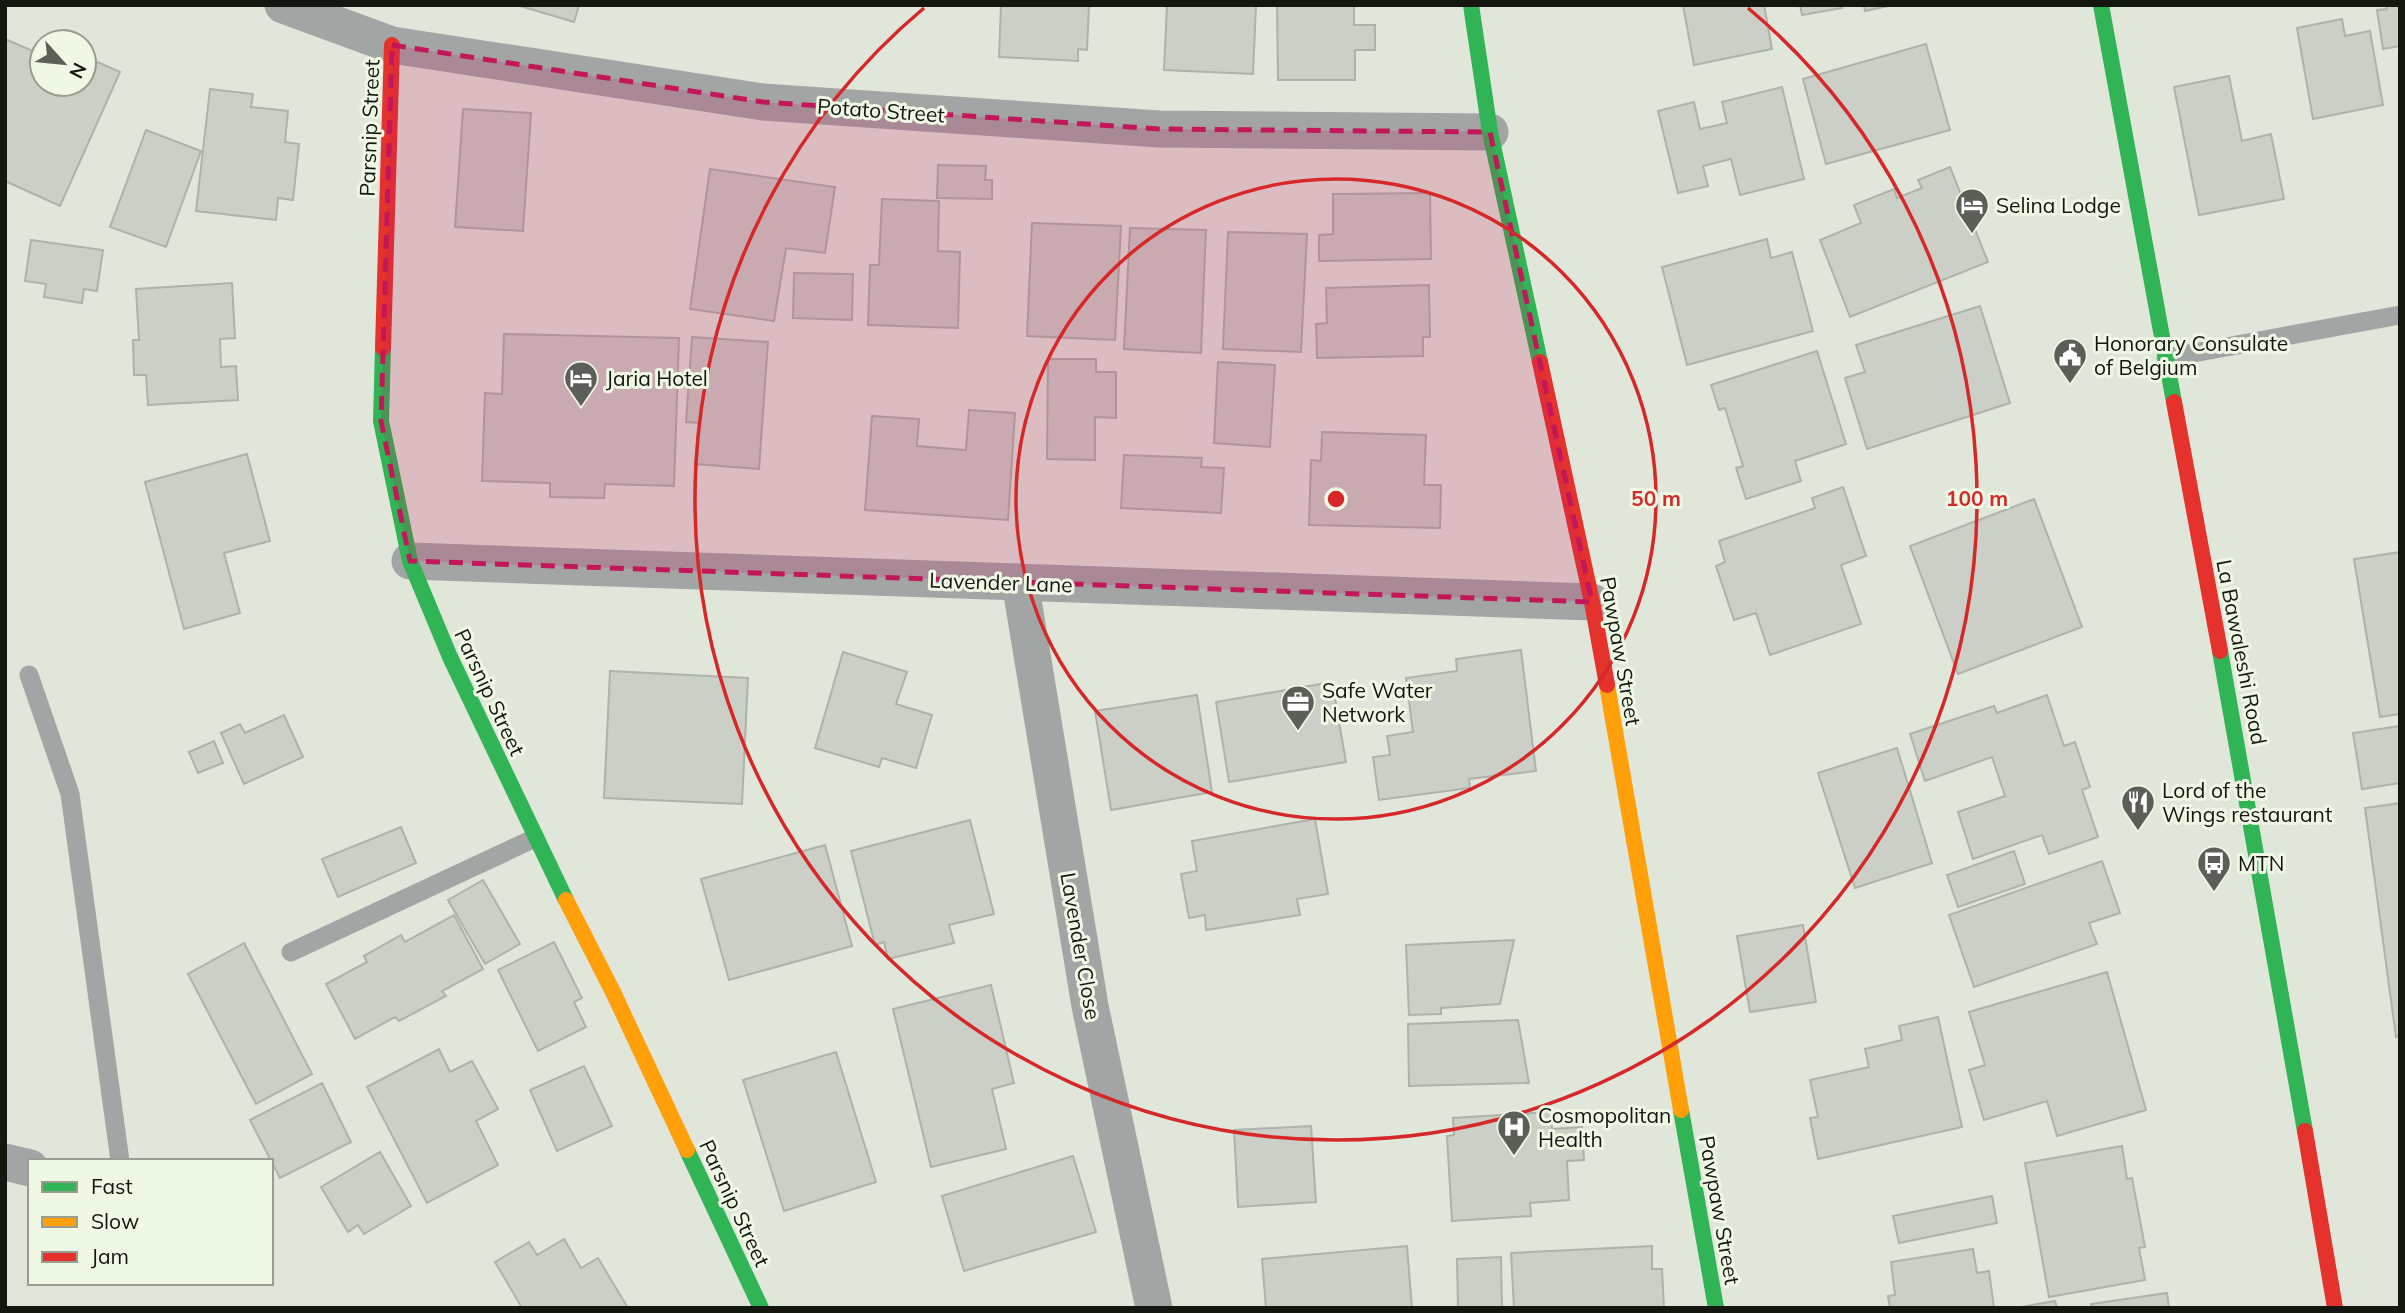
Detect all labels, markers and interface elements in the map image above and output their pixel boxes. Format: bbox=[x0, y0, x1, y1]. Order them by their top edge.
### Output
north arrow bbox=[28, 28, 98, 98]
text: N bbox=[64, 59, 92, 83]
street label: Parsnip Street bbox=[354, 59, 384, 197]
street label: Potato Street bbox=[816, 93, 946, 127]
hotel icon: Selina Lodge bbox=[1953, 186, 1991, 235]
place label: Selina Lodge bbox=[1996, 192, 2121, 218]
place label: Honorary Consulate of Belgium bbox=[2094, 330, 2288, 380]
public building icon: Honorary Consulate of Belgium bbox=[2051, 336, 2089, 385]
hotel icon: Jaria Hotel bbox=[562, 359, 600, 408]
place label: Jaria Hotel bbox=[606, 365, 708, 391]
text: 50 m bbox=[1631, 485, 1681, 511]
text: 100 m bbox=[1946, 485, 2008, 511]
centre of rings bbox=[1324, 487, 1348, 511]
street label: La Bawaleshi Road bbox=[2211, 557, 2273, 747]
street label: Lavender Lane bbox=[929, 567, 1073, 597]
street label: Pawpaw Street bbox=[1595, 574, 1647, 728]
street label: Parsnip Street bbox=[449, 624, 531, 760]
place label: Safe Water Network bbox=[1322, 677, 1433, 727]
office icon: Safe Water Network bbox=[1279, 683, 1317, 732]
place label: Lord of the Wings restaurant bbox=[2162, 777, 2332, 827]
restaurant icon: Lord of the Wings restaurant bbox=[2119, 783, 2157, 832]
bus stop icon: MTN bbox=[2195, 844, 2233, 893]
place label: MTN bbox=[2238, 850, 2284, 876]
street label: Lavender Close bbox=[1055, 870, 1107, 1022]
place label: Cosmopolitan Health bbox=[1538, 1102, 1671, 1152]
hospital icon: Cosmopolitan Health bbox=[1495, 1108, 1533, 1157]
street label: Pawpaw Street bbox=[1694, 1133, 1746, 1287]
street label: Parsnip Street bbox=[694, 1135, 776, 1271]
legend bbox=[28, 1159, 273, 1285]
text: Fast bbox=[91, 1173, 133, 1199]
text: Slow bbox=[91, 1208, 139, 1234]
text: Jam bbox=[91, 1243, 129, 1269]

